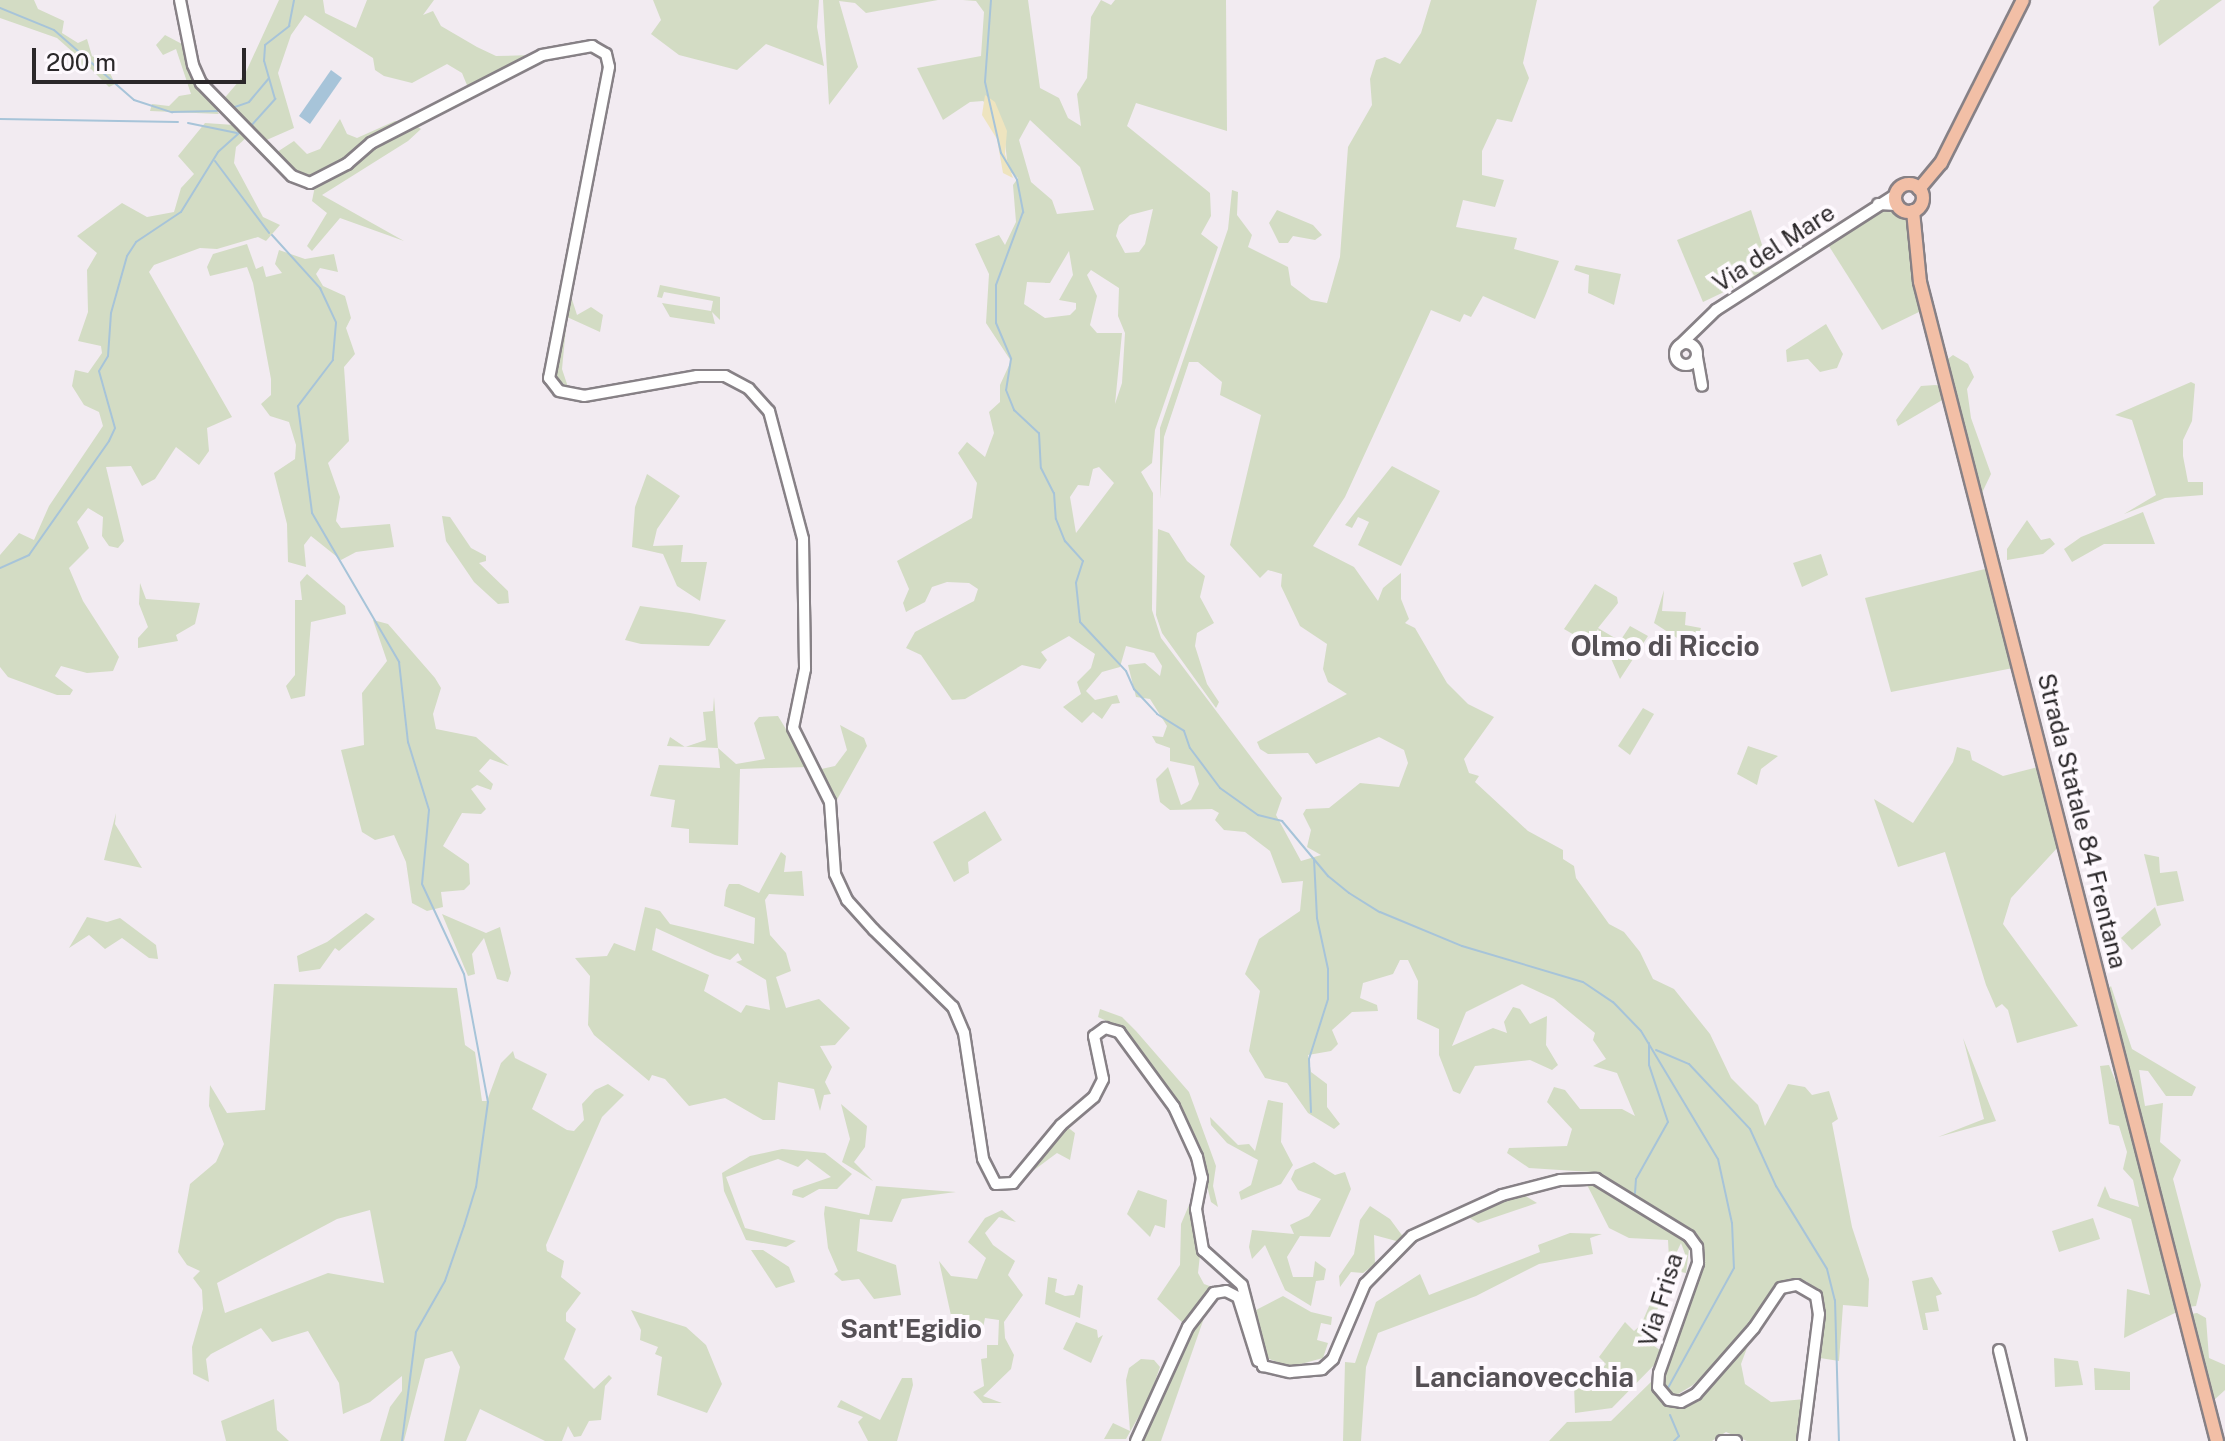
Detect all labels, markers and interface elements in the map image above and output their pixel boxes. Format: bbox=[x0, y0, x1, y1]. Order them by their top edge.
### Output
scale bar bbox=[36, 32, 250, 82]
text: 200 m bbox=[46, 48, 116, 76]
street label: Via del Mare bbox=[1708, 198, 1840, 298]
district label: Olmo di Riccio bbox=[1570, 629, 1760, 663]
street label: Strada Statale 84 Frentana bbox=[2031, 670, 2133, 972]
street label: Via Frisa bbox=[1633, 1250, 1689, 1350]
district label: Sant'Egidio bbox=[840, 1313, 982, 1345]
district label: Lancianovecchia bbox=[1414, 1360, 1634, 1394]

